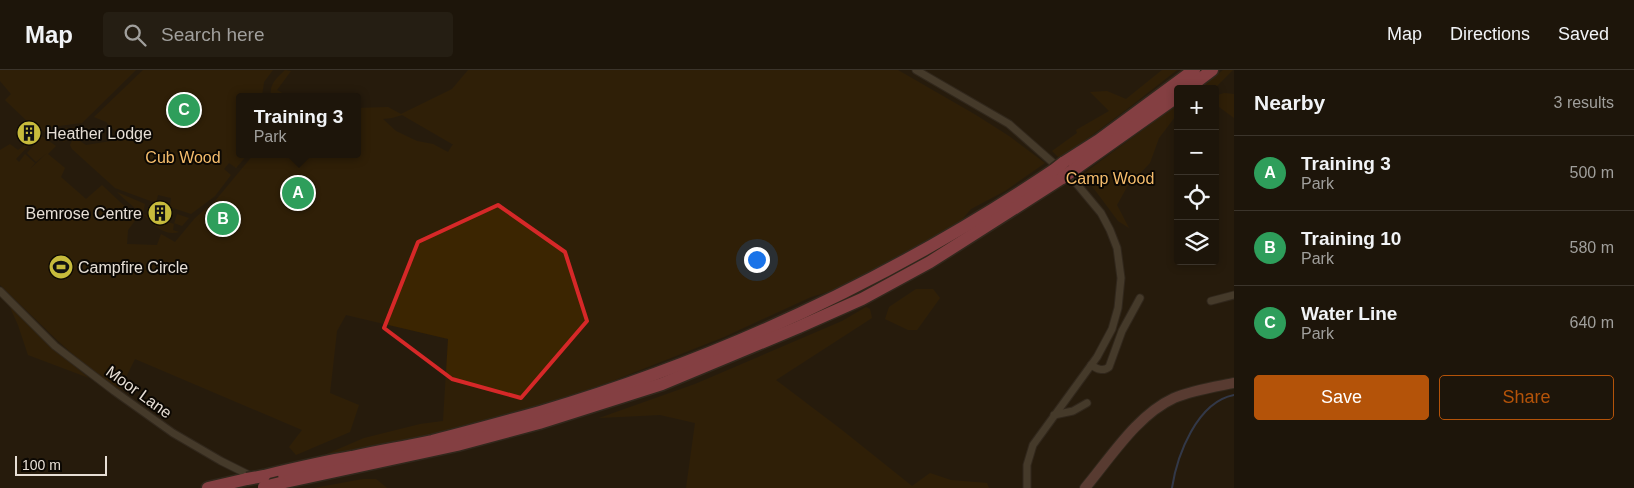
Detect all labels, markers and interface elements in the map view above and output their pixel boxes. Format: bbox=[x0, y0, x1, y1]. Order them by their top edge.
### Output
search box bbox=[103, 12, 453, 57]
text: Map bbox=[25, 21, 73, 48]
icon: search bbox=[121, 21, 149, 49]
text: Search here bbox=[161, 24, 265, 45]
text: Map bbox=[1387, 24, 1422, 44]
text: Directions bbox=[1450, 24, 1530, 44]
text: Saved bbox=[1558, 24, 1609, 44]
map controls bbox=[1174, 85, 1219, 265]
button: + bbox=[1174, 85, 1219, 130]
pin: C bbox=[168, 91, 200, 129]
text: Nearby bbox=[1254, 91, 1325, 114]
popup bbox=[236, 93, 361, 158]
text: 3 results bbox=[1554, 94, 1614, 111]
text: Training 3 bbox=[254, 106, 343, 127]
building icon: Heather Lodge bbox=[16, 120, 42, 146]
place label: Heather Lodge bbox=[46, 125, 152, 142]
text: Park bbox=[254, 128, 287, 145]
button: − bbox=[1174, 130, 1219, 175]
park label: Cub Wood bbox=[145, 149, 221, 166]
text: Training 3 bbox=[1301, 153, 1391, 174]
text: A bbox=[1264, 164, 1276, 181]
text: 500 m bbox=[1570, 164, 1614, 181]
park label: Camp Wood bbox=[1066, 170, 1154, 187]
pin: A bbox=[282, 174, 314, 212]
button: locate bbox=[1174, 175, 1219, 220]
text: Park bbox=[1301, 175, 1334, 192]
building icon: Bemrose Centre bbox=[147, 200, 173, 226]
pin: B bbox=[207, 200, 239, 238]
place label: Bemrose Centre bbox=[26, 205, 142, 222]
button: layers bbox=[1174, 220, 1219, 265]
text: Training 10 bbox=[1301, 228, 1401, 249]
text: B bbox=[1264, 239, 1276, 256]
text: 580 m bbox=[1570, 239, 1614, 256]
your location bbox=[744, 247, 770, 273]
text: Park bbox=[1301, 250, 1334, 267]
sports icon: Campfire Circle bbox=[48, 254, 74, 280]
place label: Campfire Circle bbox=[78, 259, 188, 276]
text: Water Line bbox=[1301, 303, 1397, 324]
text: C bbox=[1264, 314, 1276, 331]
text: 640 m bbox=[1570, 314, 1614, 331]
text: Park bbox=[1301, 325, 1334, 342]
street label: Moor Lane bbox=[103, 363, 175, 421]
button: Save bbox=[1254, 375, 1429, 420]
button: Share bbox=[1439, 375, 1614, 420]
scale bar bbox=[15, 453, 108, 476]
text: 100 m bbox=[22, 457, 61, 473]

